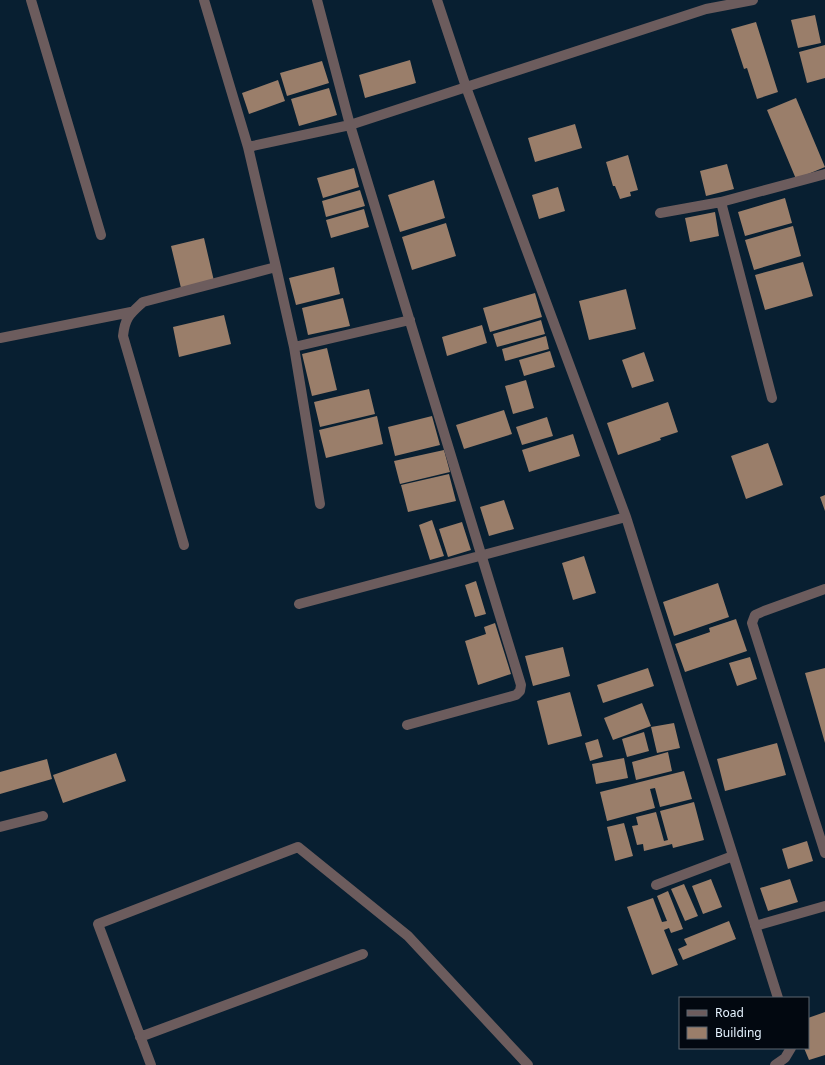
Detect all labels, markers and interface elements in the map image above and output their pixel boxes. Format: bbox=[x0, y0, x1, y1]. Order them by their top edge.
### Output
legend bbox=[679, 997, 809, 1049]
text: Road bbox=[715, 1004, 744, 1021]
text: Building bbox=[715, 1024, 762, 1041]

